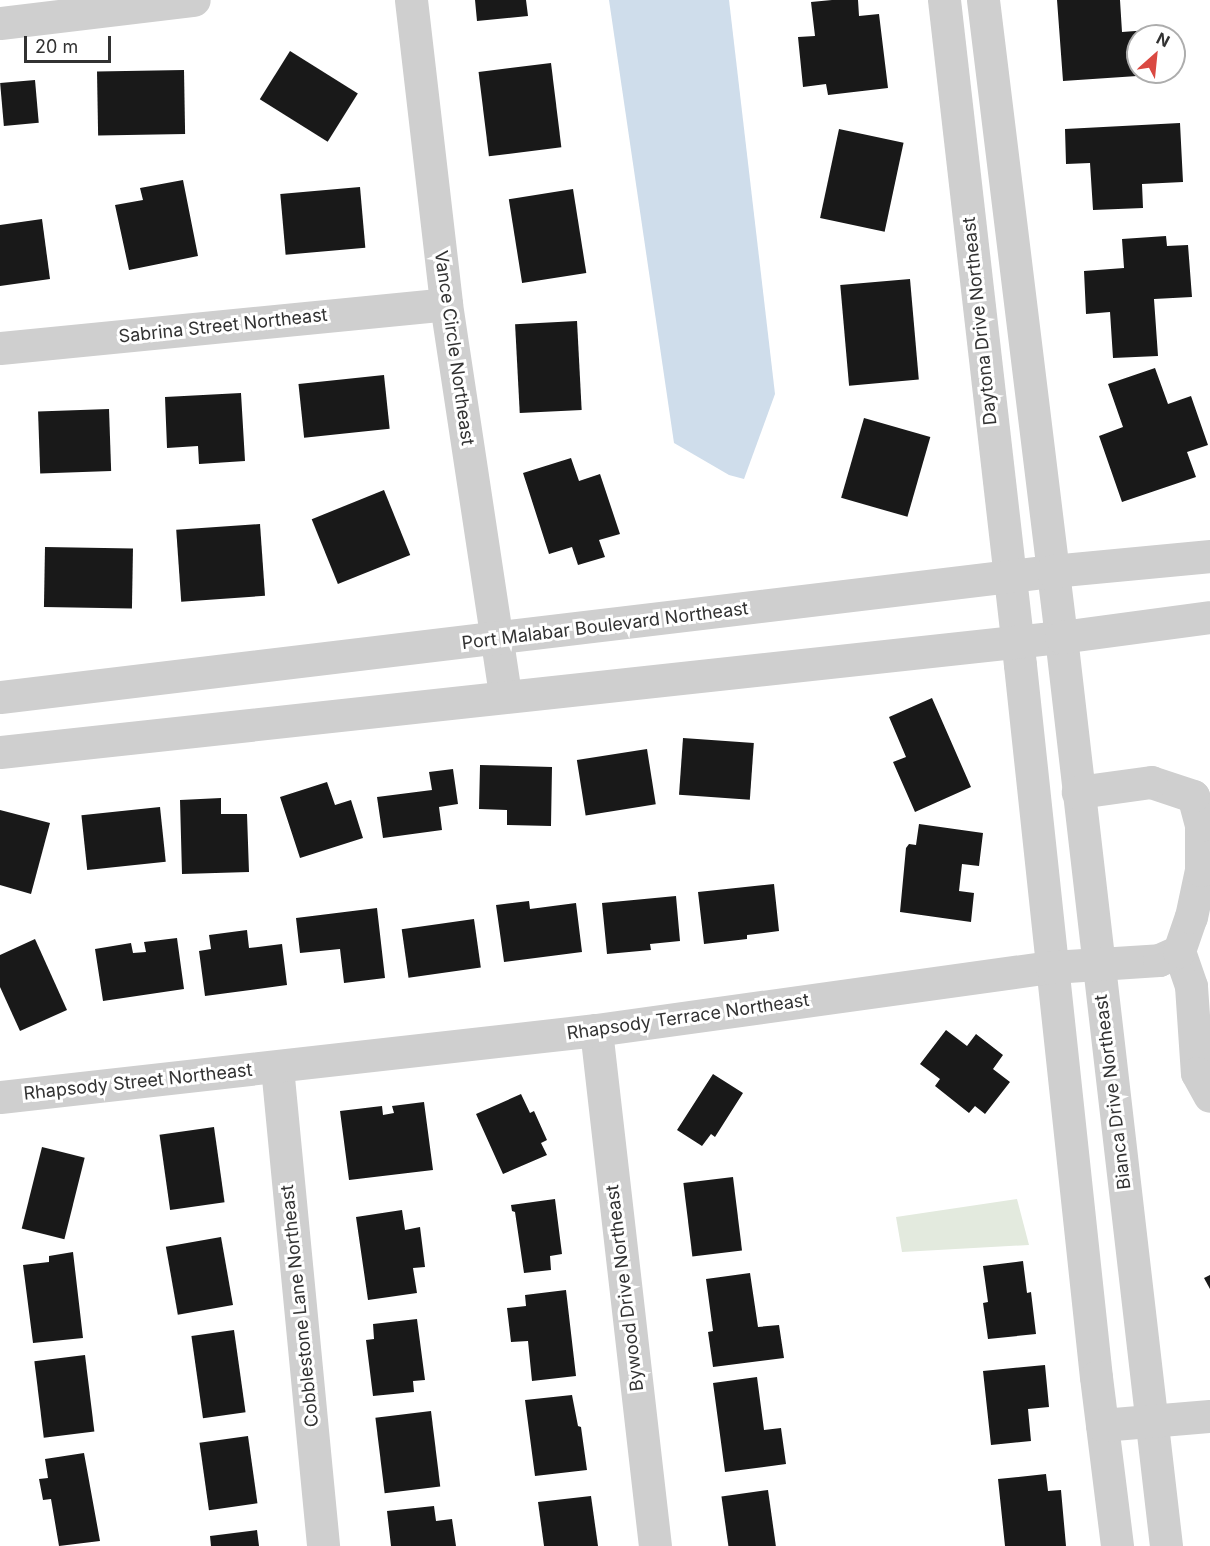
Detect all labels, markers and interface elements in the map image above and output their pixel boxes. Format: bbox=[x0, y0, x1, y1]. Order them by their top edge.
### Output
scale bar bbox=[27, 24, 114, 62]
north arrow bbox=[1126, 24, 1186, 84]
text: N bbox=[1153, 28, 1173, 51]
text: 20 m bbox=[35, 36, 78, 57]
street label: Daytona Drive Northeast bbox=[958, 216, 1002, 426]
street label: Vance Circle Northeast bbox=[430, 249, 478, 447]
street label: Sabrina Street Northeast bbox=[118, 304, 328, 348]
street label: Port Malabar Boulevard Northeast bbox=[460, 598, 750, 654]
street label: Rhapsody Terrace Northeast bbox=[565, 989, 811, 1045]
street label: Bianca Drive Northeast bbox=[1090, 993, 1136, 1191]
street label: Rhapsody Street Northeast bbox=[23, 1059, 253, 1105]
street label: Cobblestone Lane Northeast bbox=[277, 1184, 323, 1428]
street label: Bywood Drive Northeast bbox=[602, 1184, 648, 1392]

